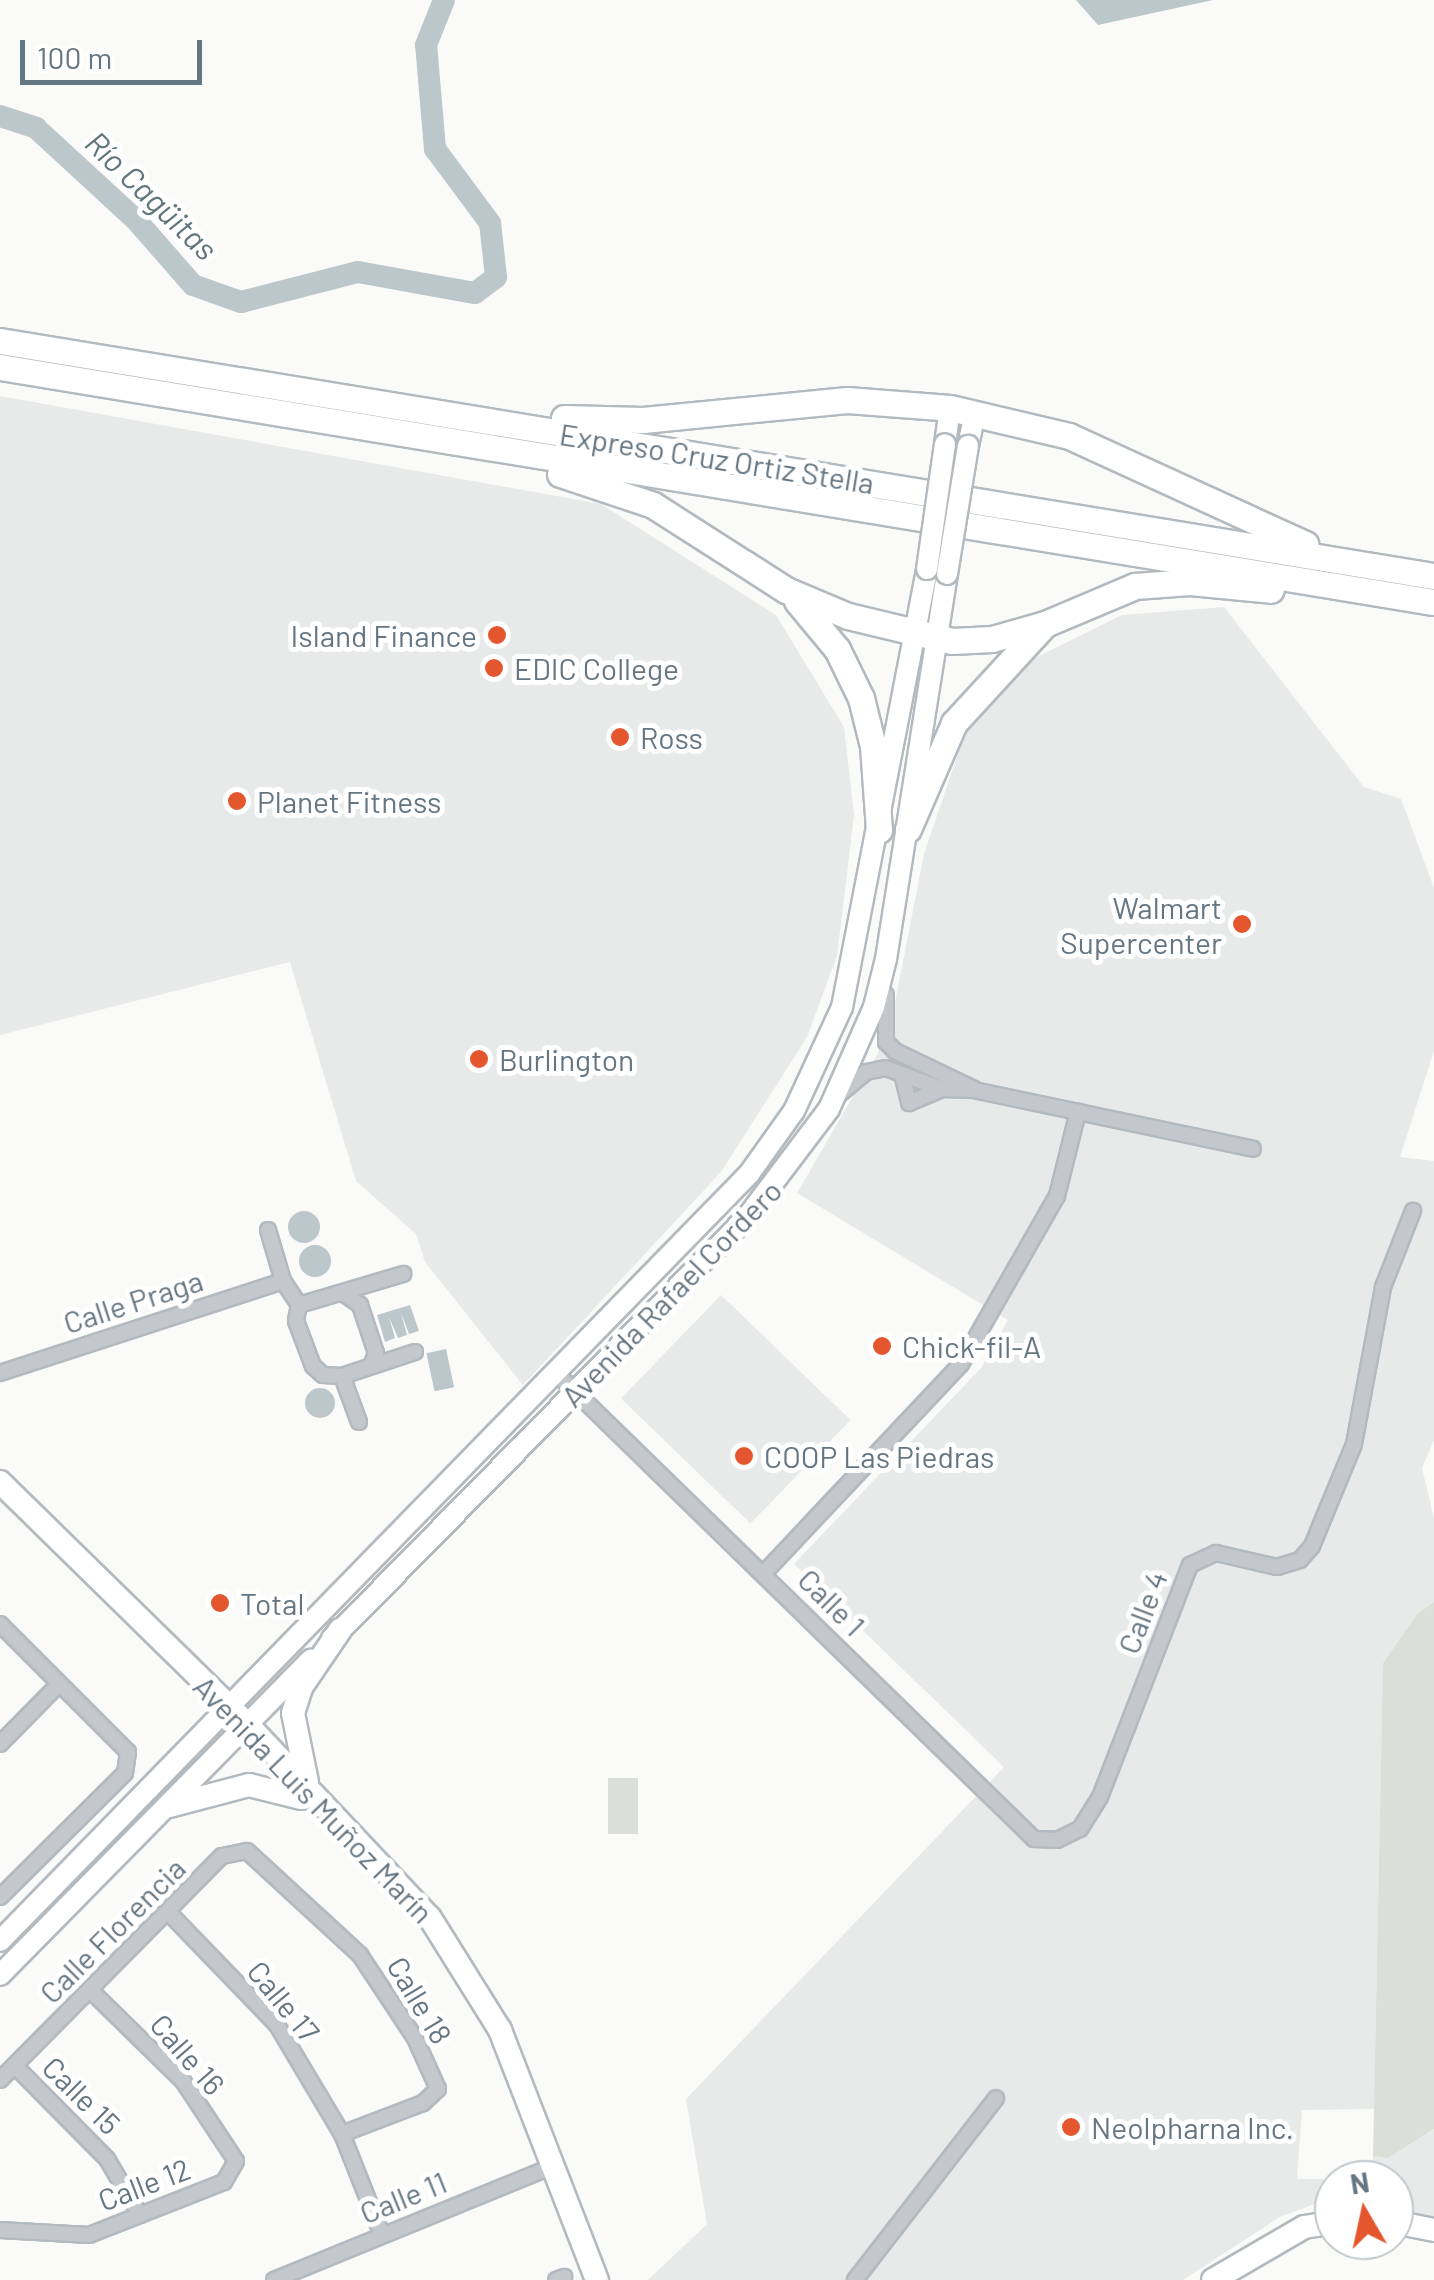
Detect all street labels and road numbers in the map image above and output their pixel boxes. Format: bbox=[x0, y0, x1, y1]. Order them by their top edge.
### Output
street label: Expreso Cruz Ortiz Stella bbox=[557, 415, 877, 501]
street label: Avenida Rafael Cordero bbox=[553, 1172, 789, 1414]
street label: Calle Praga bbox=[59, 1262, 207, 1340]
street label: Calle 1 bbox=[791, 1561, 873, 1643]
street label: Calle 4 bbox=[1110, 1566, 1174, 1658]
street label: Avenida Luis Muñoz Marín bbox=[187, 1668, 441, 1930]
street label: Calle Florencia bbox=[32, 1850, 192, 2010]
street label: Calle 18 bbox=[380, 1950, 460, 2050]
street label: Calle 17 bbox=[240, 1953, 328, 2049]
street label: Calle 16 bbox=[143, 2006, 233, 2102]
street label: Calle 15 bbox=[36, 2049, 128, 2141]
street label: Calle 12 bbox=[93, 2150, 195, 2218]
street label: Calle 11 bbox=[354, 2163, 452, 2231]

